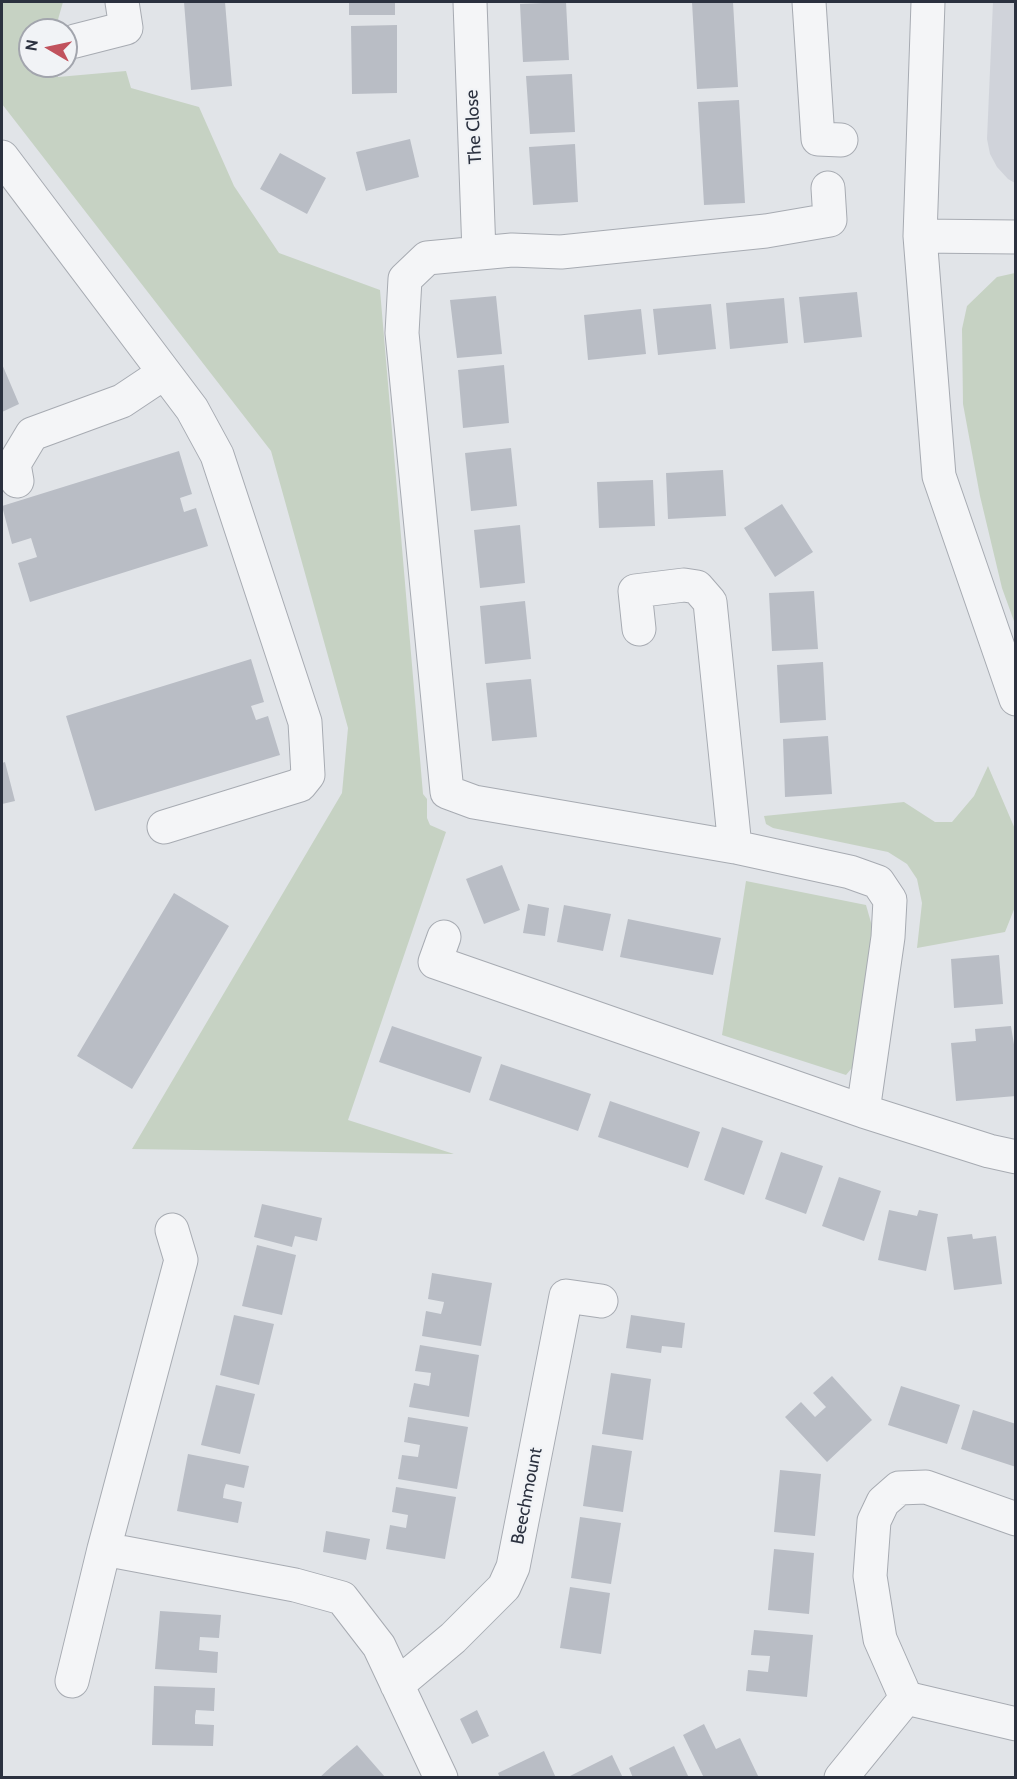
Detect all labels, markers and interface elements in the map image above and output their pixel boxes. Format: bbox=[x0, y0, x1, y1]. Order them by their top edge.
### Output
north arrow bbox=[18, 18, 78, 78]
text: N bbox=[21, 38, 42, 52]
street label: The Close bbox=[461, 89, 487, 165]
street label: Beechmount bbox=[507, 1446, 547, 1546]

